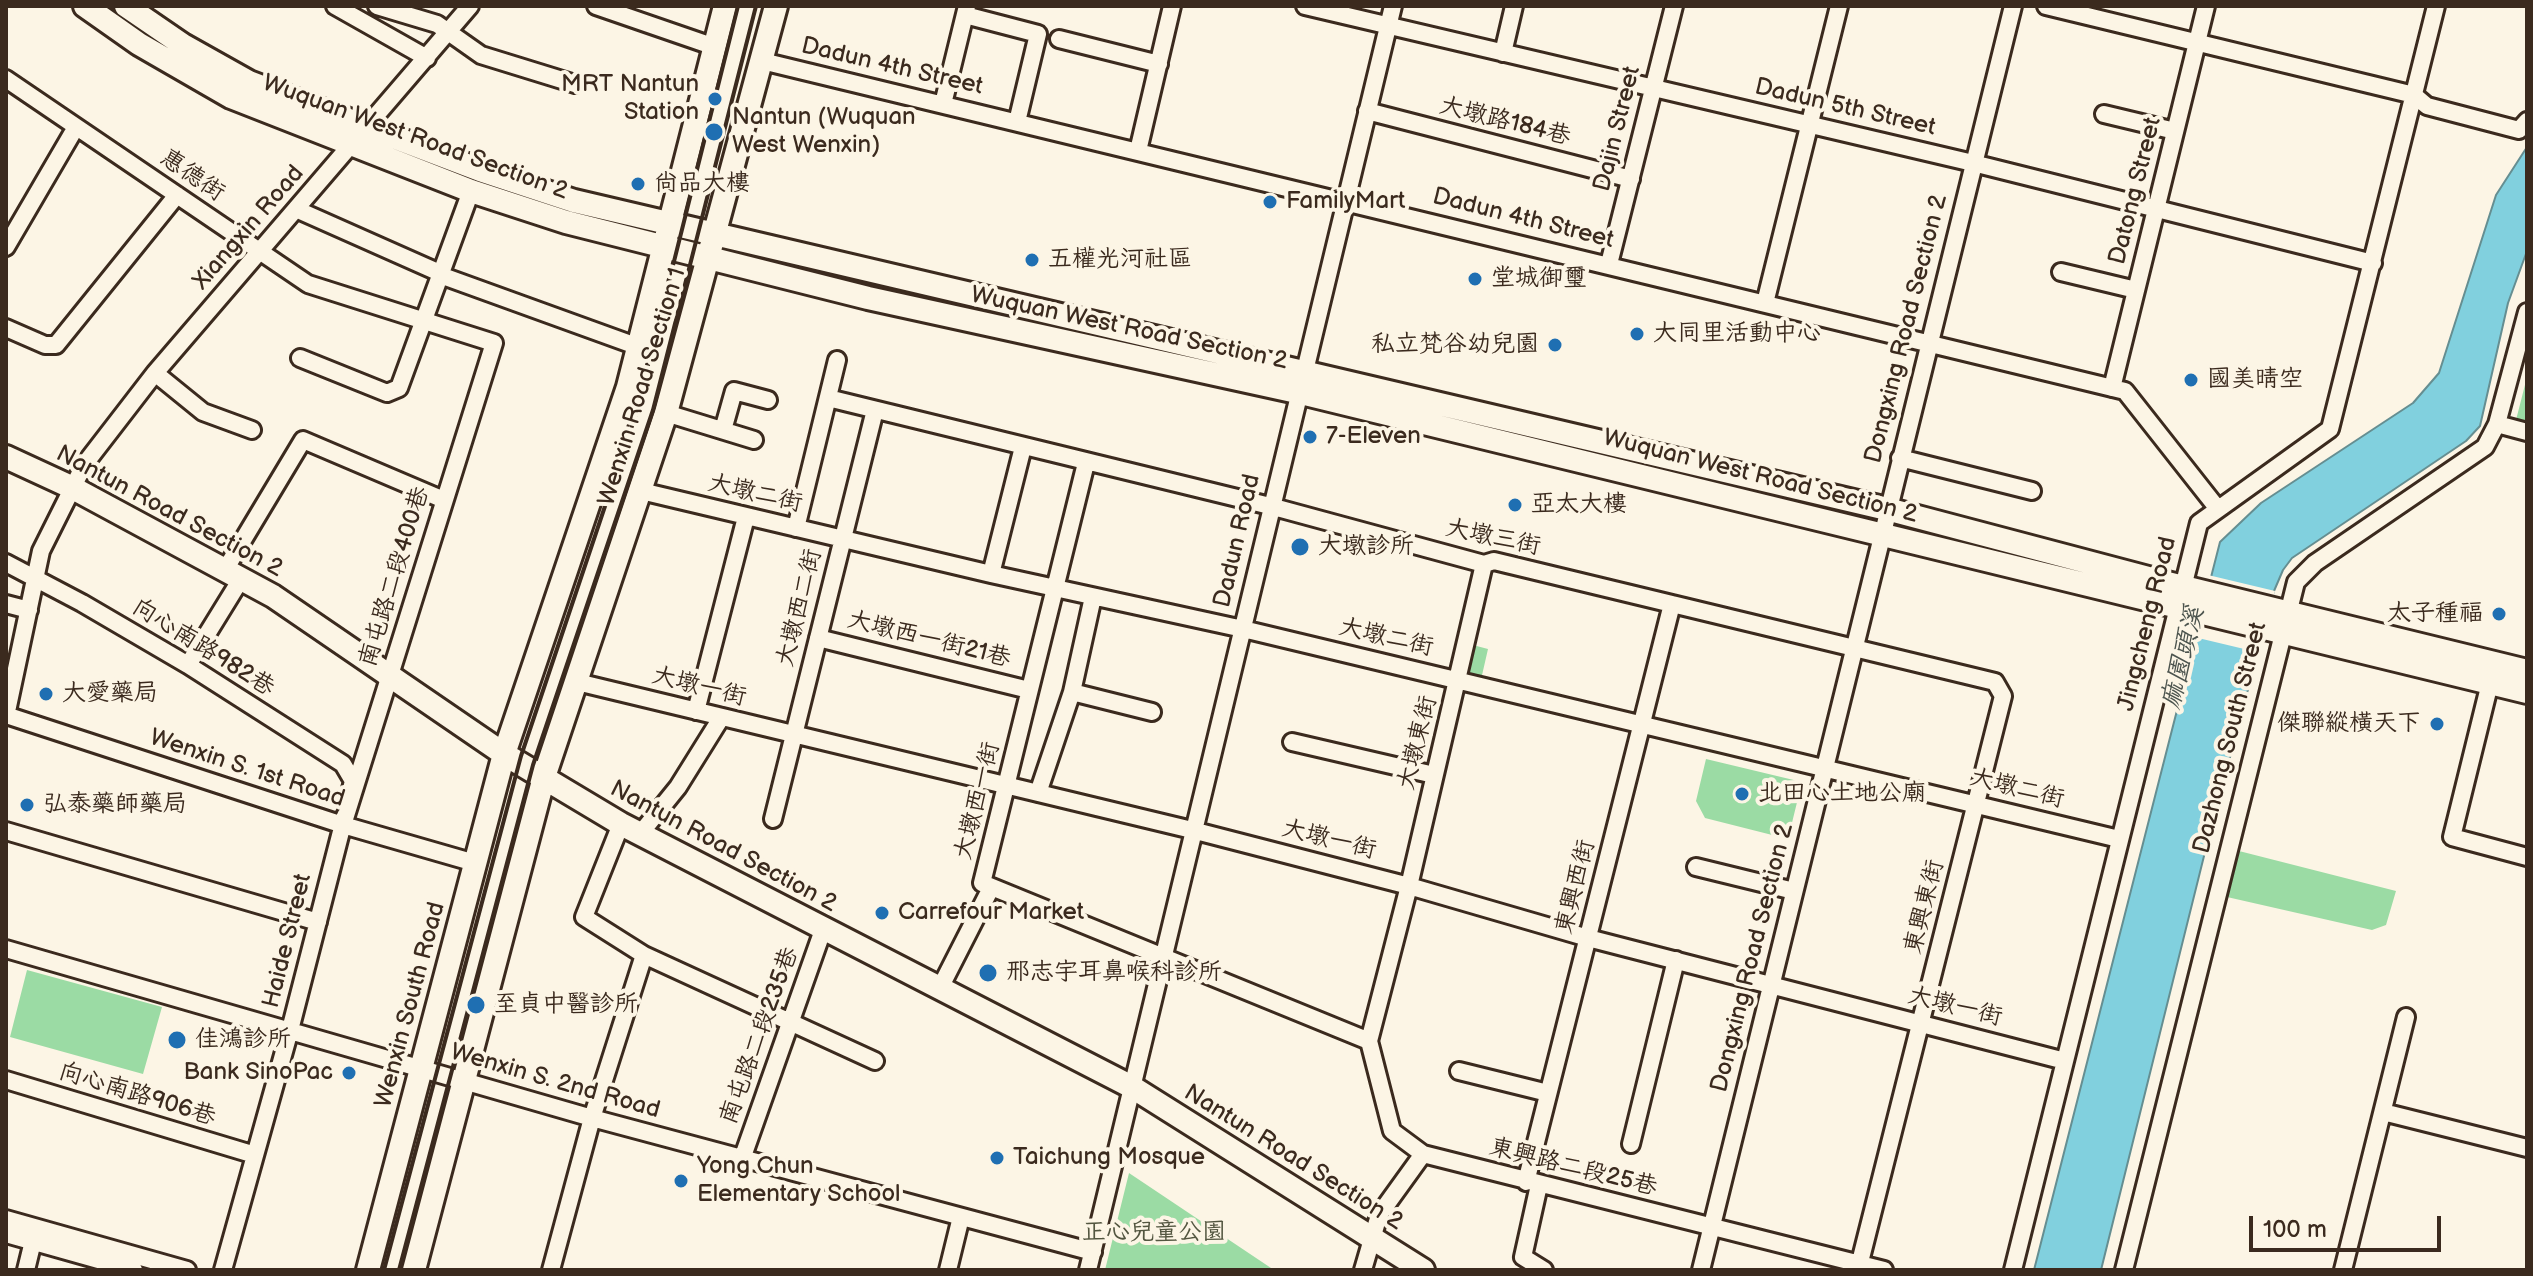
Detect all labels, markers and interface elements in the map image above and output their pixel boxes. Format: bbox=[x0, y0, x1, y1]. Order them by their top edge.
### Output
street label: Dadun 4th Street bbox=[798, 32, 986, 102]
street label: Dajin Street bbox=[1589, 63, 1647, 195]
street label: Wuquan West Road Section 2 bbox=[258, 69, 572, 207]
place label: MRT Nantun Station bbox=[561, 71, 699, 127]
street label: Dadun 5th Street bbox=[1752, 73, 1938, 143]
marker: MRT Nantun Station bbox=[706, 90, 724, 108]
street label: 大墩路184巷 bbox=[1437, 92, 1573, 152]
place label: Nantun (Wuquan West Wenxin) bbox=[732, 104, 916, 160]
street label: Datong Street bbox=[2104, 114, 2168, 268]
marker: Nantun (Wuquan West Wenxin) bbox=[703, 121, 725, 143]
street label: 惠德街 bbox=[154, 144, 230, 208]
street label: Xiangxin Road bbox=[187, 160, 311, 296]
place label: 尚品大樓 bbox=[654, 170, 750, 198]
marker: 尚品大樓 bbox=[629, 175, 647, 193]
street label: Dadun 4th Street bbox=[1430, 183, 1616, 255]
place label: FamilyMart bbox=[1286, 188, 1405, 216]
street label: Dongxing Road Section 2 bbox=[1860, 192, 1954, 466]
marker: FamilyMart bbox=[1261, 193, 1279, 211]
place label: 五權光河社區 bbox=[1048, 246, 1192, 274]
marker: 五權光河社區 bbox=[1023, 251, 1041, 269]
street label: Wenxin Road Section 1 bbox=[593, 265, 693, 509]
place label: 堂城御璽 bbox=[1491, 265, 1587, 293]
marker: 堂城御璽 bbox=[1466, 270, 1484, 288]
street label: Wuquan West Road Section 2 bbox=[968, 281, 1290, 377]
place label: 大同里活動中心 bbox=[1653, 320, 1821, 348]
marker: 大同里活動中心 bbox=[1628, 325, 1646, 343]
place label: 私立梵谷幼兒園 bbox=[1371, 331, 1539, 359]
marker: 私立梵谷幼兒園 bbox=[1546, 336, 1564, 354]
place label: 國美晴空 bbox=[2207, 366, 2303, 394]
marker: 國美晴空 bbox=[2182, 371, 2200, 389]
place label: 7-Eleven bbox=[1326, 423, 1421, 451]
street label: Wuquan West Road Section 2 bbox=[1600, 424, 1920, 530]
marker: 7-Eleven bbox=[1301, 428, 1319, 446]
street label: Nantun Road Section 2 bbox=[51, 440, 287, 584]
street label: 大墩二街 bbox=[705, 469, 805, 519]
street label: Dadun Road bbox=[1209, 472, 1267, 610]
street label: 南屯路二段400巷 bbox=[354, 483, 436, 671]
place label: 亞太大樓 bbox=[1531, 491, 1627, 519]
marker: 亞太大樓 bbox=[1506, 496, 1524, 514]
street label: 大墩三街 bbox=[1443, 514, 1543, 562]
place label: 大墩診所 bbox=[1318, 533, 1414, 561]
street label: Jingcheng Road bbox=[2112, 534, 2184, 714]
marker: 大墩診所 bbox=[1289, 536, 1311, 558]
street label: 大墩西二街 bbox=[772, 546, 828, 670]
street label: 向心南路982巷 bbox=[127, 593, 279, 703]
place label: 太子種福 bbox=[2387, 600, 2483, 628]
water label: 麻園頭溪 bbox=[2156, 604, 2212, 712]
marker: 太子種福 bbox=[2490, 605, 2508, 623]
street label: 大墩西一街21巷 bbox=[844, 606, 1014, 674]
street label: 大墩二街 bbox=[1336, 613, 1436, 663]
street label: Dazhong South Street bbox=[2188, 619, 2274, 857]
street label: 大墩一街 bbox=[649, 661, 749, 713]
place label: 大愛藥局 bbox=[62, 680, 158, 708]
marker: 大愛藥局 bbox=[37, 685, 55, 703]
street label: 大墩東街 bbox=[1392, 693, 1444, 793]
place label: 傑聯縱橫天下 bbox=[2277, 710, 2421, 738]
marker: 傑聯縱橫天下 bbox=[2428, 715, 2446, 733]
street label: Wenxin S. 1st Road bbox=[146, 724, 348, 814]
street label: 大墩西一街 bbox=[950, 739, 1006, 863]
street label: 大墩二街 bbox=[1967, 763, 2067, 815]
street label: Nantun Road Section 2 bbox=[605, 775, 841, 919]
place label: 北田心土地公廟 bbox=[1758, 780, 1926, 808]
marker: 北田心土地公廟 bbox=[1733, 785, 1751, 803]
place label: 弘泰藥師藥局 bbox=[43, 791, 187, 819]
marker: 弘泰藥師藥局 bbox=[18, 796, 36, 814]
street label: 大墩一街 bbox=[1279, 814, 1379, 866]
street label: Dongxing Road Section 2 bbox=[1706, 821, 1800, 1095]
street label: 東興西街 bbox=[1550, 837, 1602, 937]
street label: 東興東街 bbox=[1899, 857, 1951, 957]
street label: Haide Street bbox=[257, 871, 319, 1011]
street label: Wenxin South Road bbox=[370, 899, 452, 1111]
place label: Carrefour Market bbox=[898, 899, 1084, 927]
marker: Carrefour Market bbox=[873, 904, 891, 922]
street label: 南屯路二段235巷 bbox=[715, 944, 805, 1128]
place label: 邢志宇耳鼻喉科診所 bbox=[1006, 959, 1222, 987]
marker: 邢志宇耳鼻喉科診所 bbox=[977, 962, 999, 984]
street label: 大墩一街 bbox=[1905, 981, 2005, 1033]
place label: 至貞中醫診所 bbox=[494, 991, 638, 1019]
marker: 至貞中醫診所 bbox=[465, 994, 487, 1016]
place label: 佳鴻診所 bbox=[195, 1026, 291, 1054]
marker: 佳鴻診所 bbox=[166, 1029, 188, 1051]
street label: Wenxin S. 2nd Road bbox=[447, 1038, 663, 1126]
street label: 向心南路906巷 bbox=[55, 1057, 219, 1133]
place label: Bank SinoPac bbox=[183, 1059, 333, 1087]
marker: Bank SinoPac bbox=[340, 1064, 358, 1082]
street label: Nantun Road Section 2 bbox=[1178, 1079, 1408, 1237]
street label: 東興路二段25巷 bbox=[1486, 1133, 1660, 1203]
place label: Taichung Mosque bbox=[1013, 1144, 1205, 1172]
marker: Taichung Mosque bbox=[988, 1149, 1006, 1167]
place label: Yong Chun Elementary School bbox=[697, 1153, 900, 1209]
marker: Yong Chun Elementary School bbox=[672, 1172, 690, 1190]
scale bar bbox=[2253, 1200, 2445, 1250]
text: 100 m bbox=[2263, 1215, 2327, 1244]
park label: 正心兒童公園 bbox=[1082, 1219, 1226, 1247]

